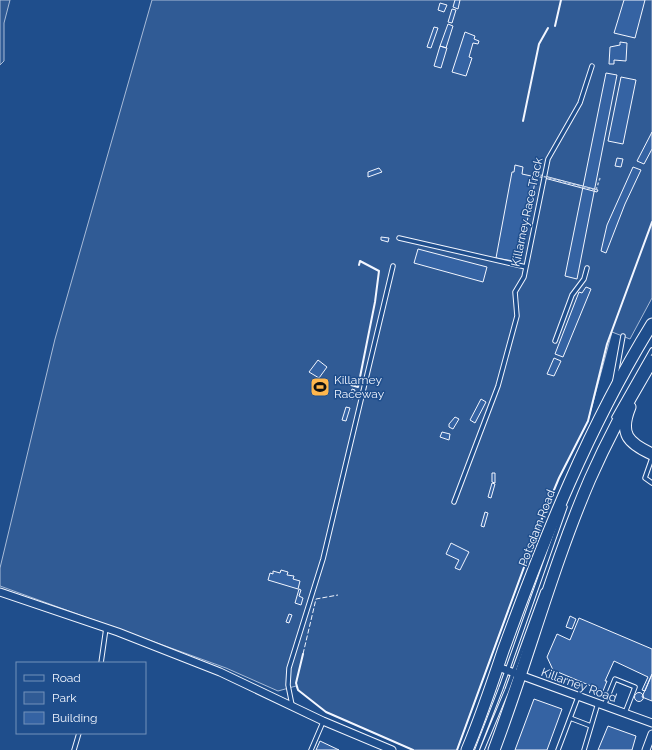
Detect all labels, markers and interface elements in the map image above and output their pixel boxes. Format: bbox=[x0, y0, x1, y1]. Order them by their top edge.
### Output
street label: Killarney Race Track bbox=[509, 156, 546, 268]
place label: Killarney Raceway bbox=[334, 373, 385, 401]
sports icon: Killarney Raceway bbox=[309, 376, 331, 398]
street label: Potsdam Road bbox=[516, 488, 558, 568]
legend bbox=[16, 662, 146, 734]
street label: Killarney Road bbox=[539, 665, 619, 705]
text: Road bbox=[52, 671, 81, 685]
text: Park bbox=[52, 691, 77, 705]
text: Building bbox=[52, 711, 98, 725]

